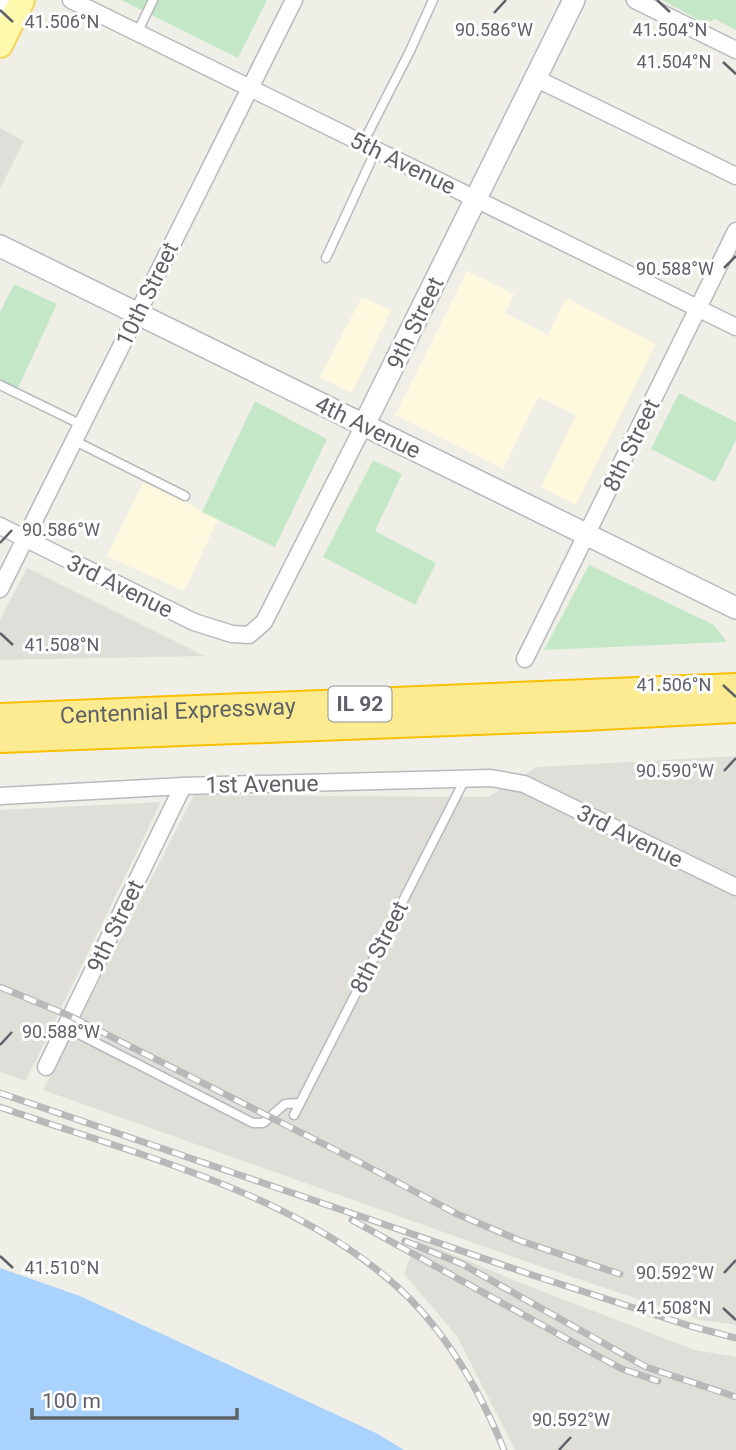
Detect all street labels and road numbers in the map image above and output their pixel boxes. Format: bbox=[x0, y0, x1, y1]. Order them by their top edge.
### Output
street label: 5th Avenue bbox=[346, 126, 460, 201]
street label: 10th Street bbox=[111, 238, 184, 351]
street label: 9th Street bbox=[382, 273, 449, 374]
street label: 4th Avenue bbox=[311, 390, 425, 465]
street label: 8th Street bbox=[598, 395, 665, 496]
street label: 3rd Avenue bbox=[62, 549, 177, 624]
road number: IL 92 bbox=[328, 686, 392, 722]
street label: Centennial Expressway bbox=[59, 693, 296, 730]
street label: 1st Avenue bbox=[205, 770, 319, 799]
street label: 3rd Avenue bbox=[572, 799, 687, 874]
street label: 9th Street bbox=[82, 876, 149, 977]
street label: 8th Street bbox=[345, 897, 414, 998]

